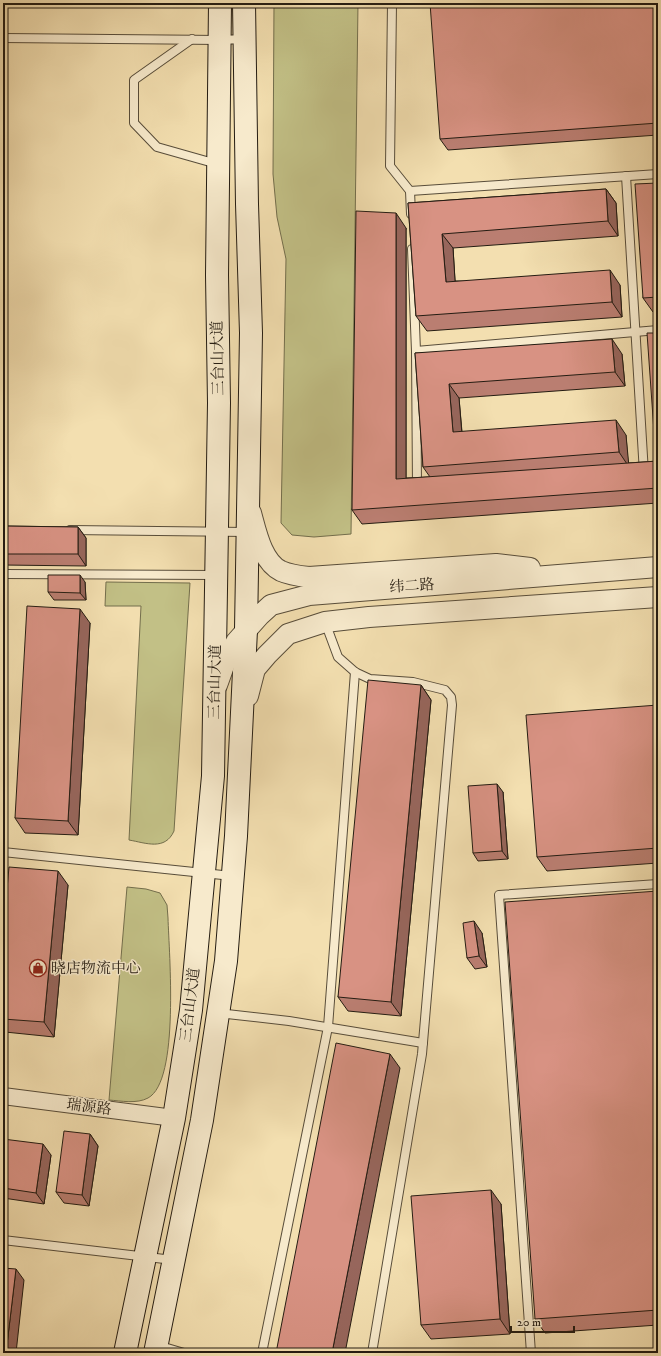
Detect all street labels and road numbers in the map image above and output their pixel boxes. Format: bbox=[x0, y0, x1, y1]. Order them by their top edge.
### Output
street label: 三台山大道 bbox=[208, 320, 228, 396]
street label: 纬二路 bbox=[389, 575, 435, 597]
street label: 三台山大道 bbox=[205, 644, 225, 720]
street label: 三台山大道 bbox=[176, 967, 204, 1043]
street label: 瑞源路 bbox=[66, 1095, 112, 1119]

